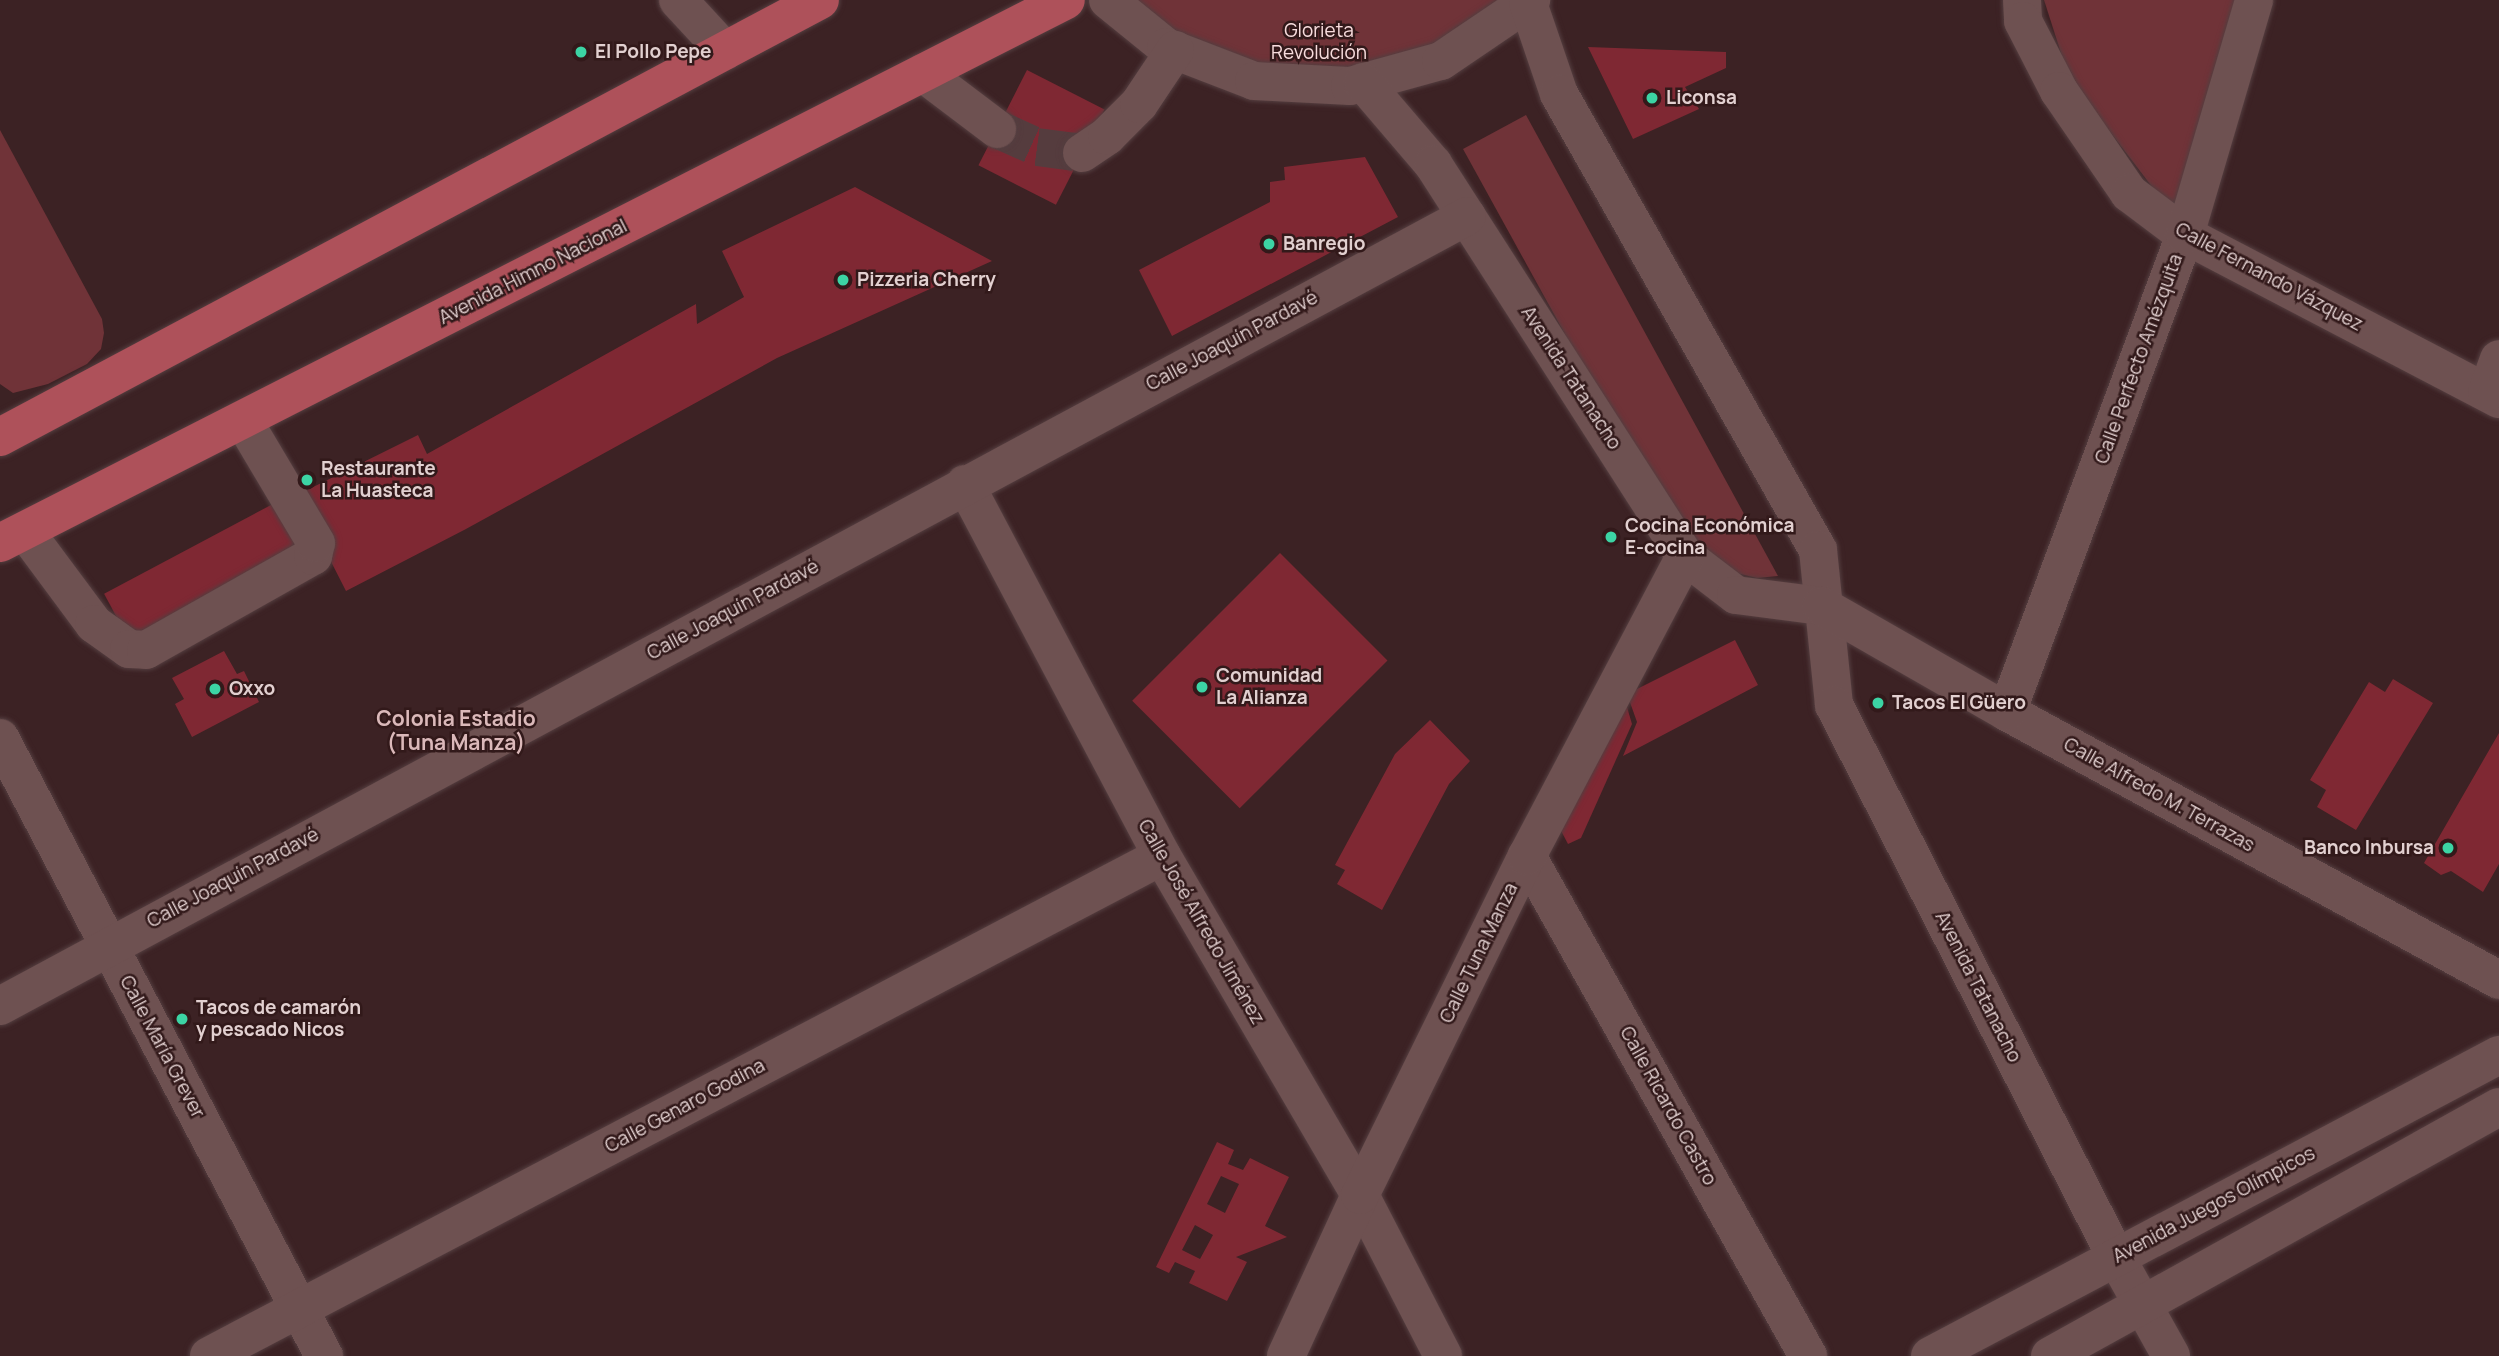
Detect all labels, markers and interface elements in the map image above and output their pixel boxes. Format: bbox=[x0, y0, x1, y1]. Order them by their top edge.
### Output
park label: Glorieta Revolución bbox=[1271, 20, 1367, 64]
place label: El Pollo Pepe bbox=[595, 41, 711, 63]
marker: El Pollo Pepe bbox=[573, 44, 589, 60]
place label: Liconsa bbox=[1666, 87, 1737, 109]
marker: Liconsa bbox=[1644, 90, 1660, 106]
street label: Avenida Himno Nacional bbox=[435, 215, 631, 329]
street label: Calle Fernando Vázquez bbox=[2171, 218, 2367, 336]
place label: Banregio bbox=[1283, 233, 1365, 255]
marker: Banregio bbox=[1261, 236, 1277, 252]
street label: Calle Perfecto Amézquita bbox=[2090, 251, 2188, 467]
place label: Pizzeria Cherry bbox=[857, 269, 996, 291]
marker: Pizzeria Cherry bbox=[835, 272, 851, 288]
street label: Calle Joaquín Pardavé bbox=[1142, 286, 1322, 396]
street label: Avenida Tatanacho bbox=[1516, 302, 1626, 454]
place label: Restaurante La Huasteca bbox=[321, 458, 436, 502]
marker: Restaurante La Huasteca bbox=[299, 472, 315, 488]
place label: Cocina Económica E-cocina bbox=[1625, 515, 1794, 559]
marker: Cocina Económica E-cocina bbox=[1603, 529, 1619, 545]
street label: Calle Joaquín Pardavé bbox=[643, 555, 823, 665]
place label: Comunidad La Alianza bbox=[1216, 665, 1322, 709]
place label: Oxxo bbox=[229, 678, 275, 700]
marker: Comunidad La Alianza bbox=[1194, 679, 1210, 695]
marker: Oxxo bbox=[207, 681, 223, 697]
place label: Tacos El Güero bbox=[1892, 692, 2026, 714]
marker: Tacos El Güero bbox=[1870, 695, 1886, 711]
district label: Colonia Estadio (Tuna Manza) bbox=[376, 705, 536, 755]
street label: Calle Alfredo M. Terrazas bbox=[2060, 733, 2258, 857]
street label: Calle José Alfredo Jiménez bbox=[1133, 816, 1269, 1028]
street label: Calle Joaquín Pardavé bbox=[143, 823, 323, 933]
place label: Banco Inbursa bbox=[2304, 837, 2434, 859]
marker: Banco Inbursa bbox=[2440, 840, 2456, 856]
street label: Calle Tuna Manza bbox=[1435, 879, 1523, 1027]
street label: Avenida Tatanacho bbox=[1930, 908, 2026, 1066]
street label: Calle María Grever bbox=[115, 972, 209, 1122]
place label: Tacos de camarón y pescado Nicos bbox=[196, 997, 361, 1041]
marker: Tacos de camarón y pescado Nicos bbox=[174, 1011, 190, 1027]
street label: Calle Ricardo Castro bbox=[1615, 1023, 1721, 1189]
street label: Calle Genaro Godina bbox=[601, 1054, 769, 1158]
street label: Avenida Juegos Olímpicos bbox=[2109, 1142, 2319, 1268]

